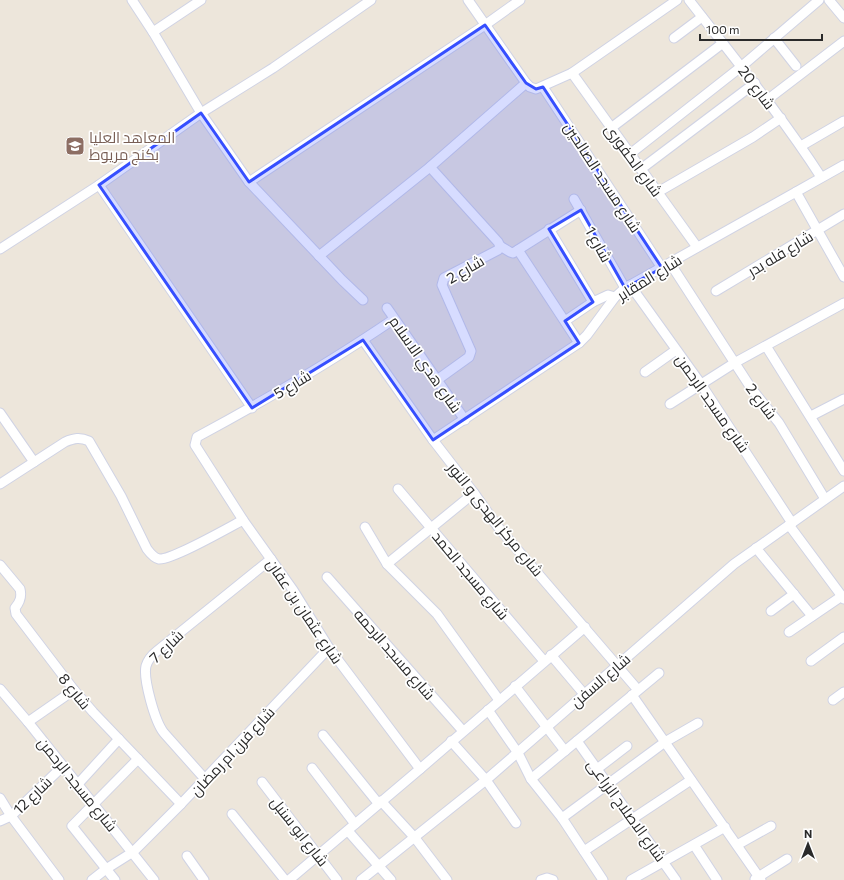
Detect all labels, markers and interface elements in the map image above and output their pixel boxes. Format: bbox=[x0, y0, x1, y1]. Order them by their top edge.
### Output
scale bar bbox=[700, 16, 822, 42]
text: 100 m bbox=[706, 22, 740, 36]
street label: شارع 20 bbox=[732, 62, 779, 114]
street label: شارع مسجد الصالحين bbox=[558, 118, 645, 237]
street label: شارع الكفورى bbox=[599, 120, 666, 202]
place label: المعاهد العليا بكنج مريوط bbox=[89, 128, 175, 166]
school or university icon: المعاهد العليا بكنج مريوط bbox=[64, 135, 86, 157]
street label: شارع 1 bbox=[579, 223, 616, 267]
street label: شارع فله بدر bbox=[743, 226, 818, 283]
street label: شارع المقابر bbox=[613, 250, 686, 307]
street label: شارع 2 bbox=[443, 251, 488, 289]
street label: شارع هدي الاسلام bbox=[383, 312, 466, 418]
street label: شارع مسجد الرحمن bbox=[670, 350, 754, 457]
street label: شارع 5 bbox=[270, 366, 316, 405]
street label: شارع 2 bbox=[740, 380, 781, 424]
street label: شارع مركز الهدى و النور bbox=[442, 458, 547, 582]
street label: شارع مسجد الحمد bbox=[427, 527, 513, 625]
street label: شارع عثمان بن عفان bbox=[261, 555, 347, 669]
street label: شارع مسجد الرحمه bbox=[348, 605, 439, 705]
street label: شارع 7 bbox=[145, 626, 189, 668]
street label: شارع السفن bbox=[567, 649, 635, 713]
street label: شارع 8 bbox=[53, 669, 95, 715]
street label: شارع فرن ام رمضان bbox=[186, 703, 280, 801]
street label: شارع مسجد الرحمن bbox=[32, 733, 121, 837]
street label: شارع الاصلاح الزراعى bbox=[581, 755, 670, 867]
street label: شارع 12 bbox=[9, 772, 57, 820]
street label: شارع ابو سنبل bbox=[265, 793, 333, 871]
north arrow bbox=[788, 824, 828, 864]
text: N bbox=[804, 827, 812, 840]

